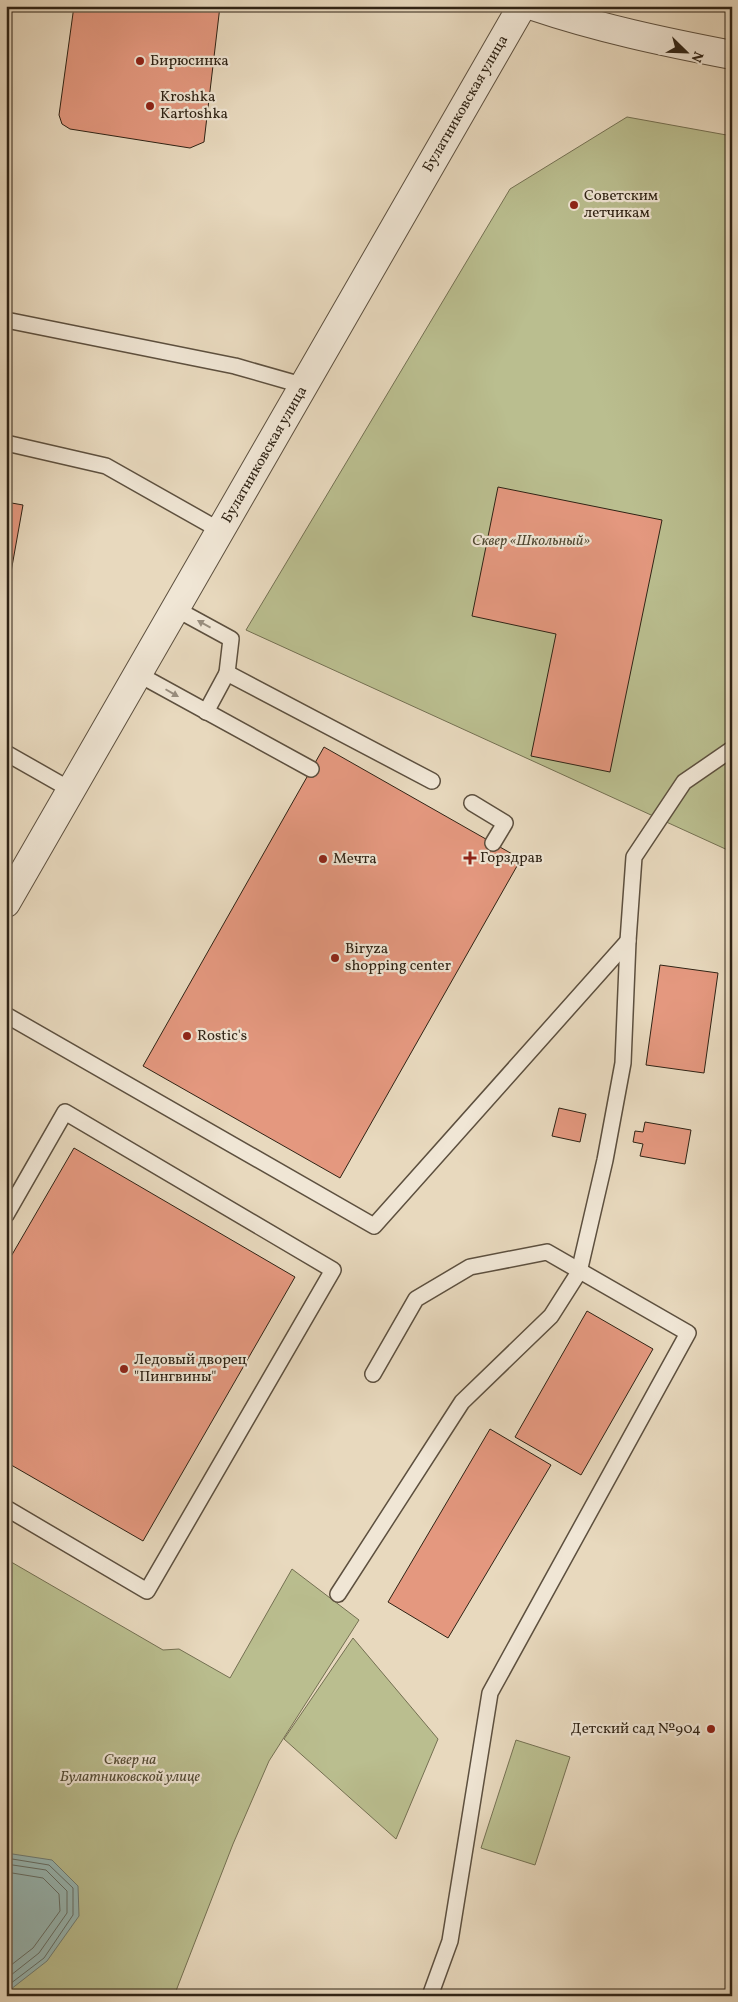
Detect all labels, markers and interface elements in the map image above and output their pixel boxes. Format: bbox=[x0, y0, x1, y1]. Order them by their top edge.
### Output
north arrow bbox=[660, 28, 710, 78]
street label: Булатниковская улица bbox=[418, 31, 514, 177]
text: N bbox=[686, 48, 707, 65]
place label: Бирюсинка bbox=[150, 51, 229, 72]
marker: Бирюсинка bbox=[134, 55, 146, 67]
place label: Kroshka Kartoshka bbox=[160, 87, 228, 125]
marker: Kroshka Kartoshka bbox=[144, 100, 156, 112]
place label: Cоветским летчикам bbox=[584, 186, 658, 224]
marker: Cоветским летчикам bbox=[568, 199, 580, 211]
street label: Булатниковская улица bbox=[217, 382, 313, 528]
park label: Сквер «Школьный» bbox=[472, 531, 590, 552]
one-way arrow bbox=[196, 620, 211, 628]
one-way arrow bbox=[165, 689, 179, 697]
place label: Горздрав bbox=[480, 848, 543, 869]
place label: Мечта bbox=[333, 849, 377, 870]
marker: Горздрав bbox=[464, 852, 476, 864]
marker: Мечта bbox=[317, 853, 329, 865]
place label: Biryza shopping center bbox=[345, 939, 451, 977]
marker: Biryza shopping center bbox=[329, 952, 341, 964]
place label: Rostic's bbox=[197, 1026, 247, 1047]
marker: Rostic's bbox=[181, 1030, 193, 1042]
place label: Ледовый дворец "Пингвины" bbox=[134, 1350, 248, 1388]
marker: Ледовый дворец "Пингвины" bbox=[118, 1363, 130, 1375]
place label: Детский сад №904 bbox=[571, 1719, 701, 1740]
marker: Детский сад №904 bbox=[705, 1723, 717, 1735]
park label: Сквер на Булатниковской улице bbox=[60, 1750, 201, 1788]

